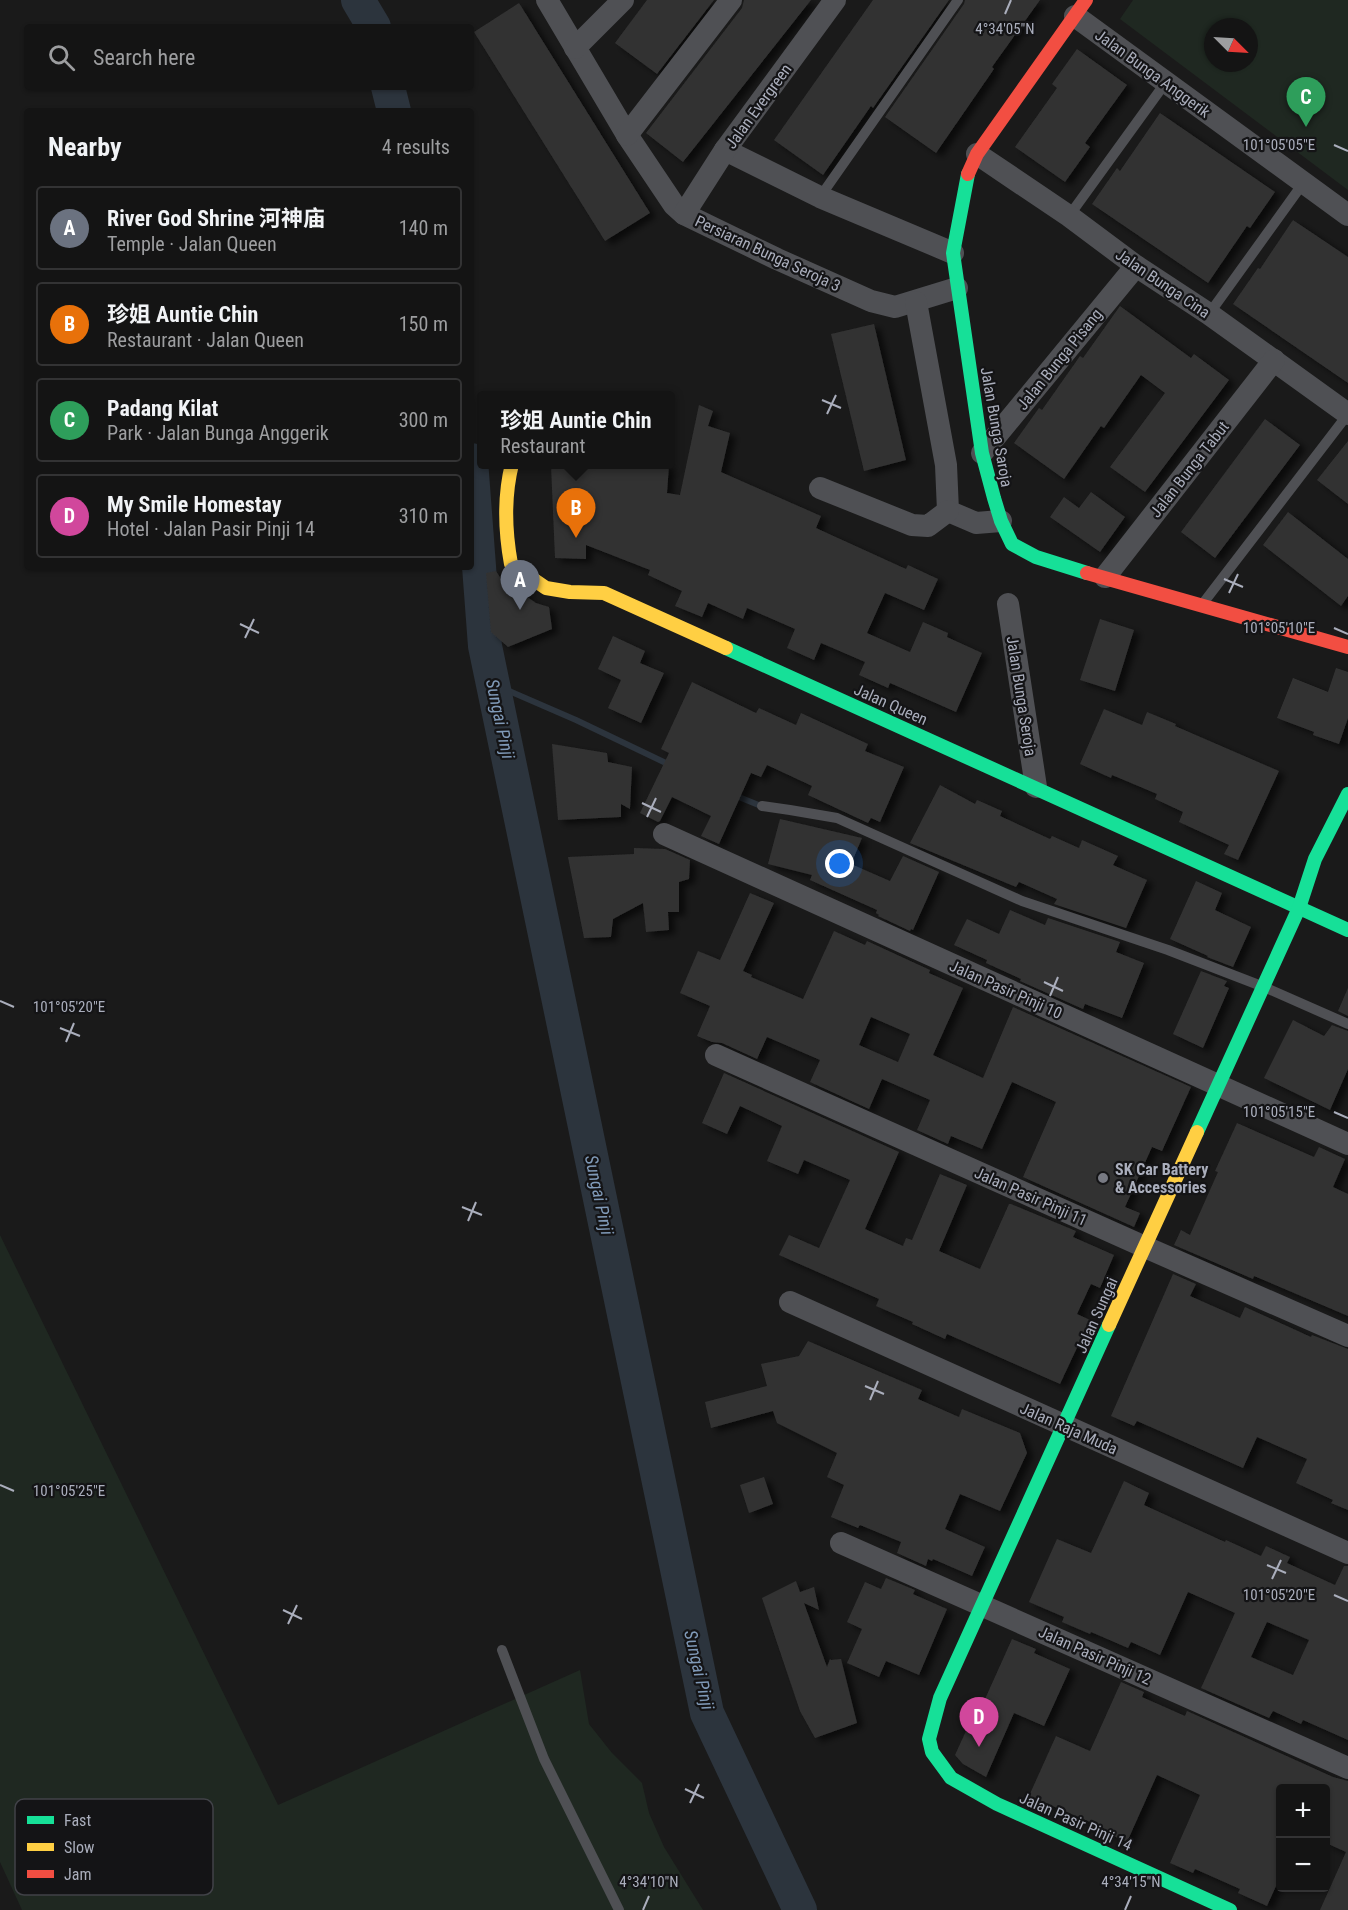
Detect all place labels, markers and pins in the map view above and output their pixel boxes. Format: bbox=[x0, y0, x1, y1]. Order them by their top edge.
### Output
pin: C bbox=[1286, 78, 1326, 127]
pin: B bbox=[556, 488, 596, 538]
pin: A bbox=[500, 560, 540, 610]
place label: SK Car Battery & Accessories bbox=[1115, 1160, 1208, 1197]
marker: SK Car Battery & Accessories bbox=[1096, 1171, 1110, 1185]
pin: D bbox=[960, 1698, 998, 1747]

